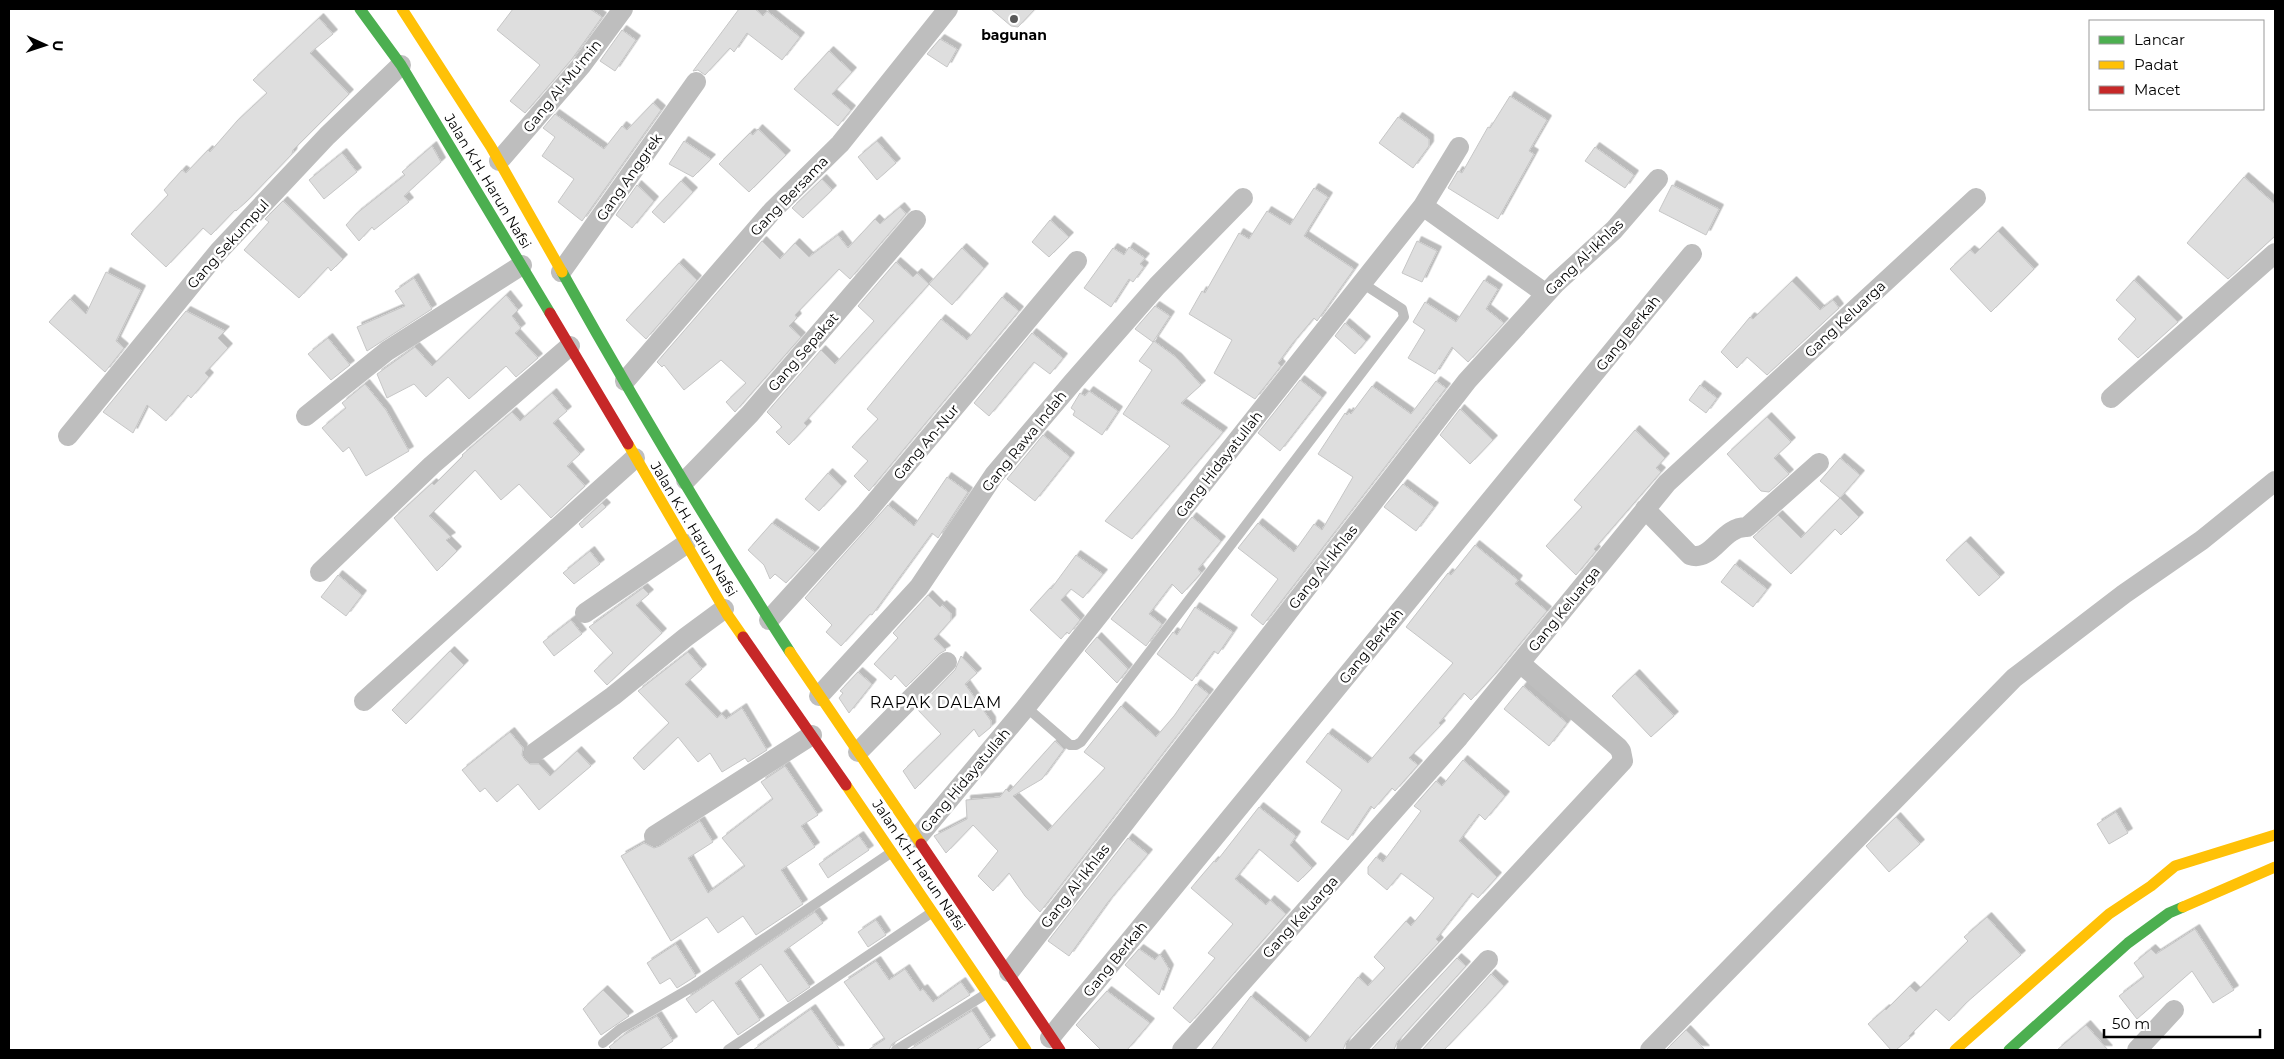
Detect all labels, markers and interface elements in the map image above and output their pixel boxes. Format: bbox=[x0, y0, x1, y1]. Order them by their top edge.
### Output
marker: bagunan bbox=[1008, 13, 1020, 25]
north arrow bbox=[20, 20, 70, 70]
legend bbox=[2089, 20, 2264, 110]
place label: bagunan bbox=[981, 26, 1047, 44]
text: Lancar bbox=[2134, 30, 2185, 49]
street label: Gang Al-Mu'min bbox=[519, 36, 605, 136]
text: U bbox=[49, 40, 67, 52]
text: Padat bbox=[2134, 55, 2179, 74]
text: Macet bbox=[2134, 80, 2181, 99]
street label: Jalan K.H. Harun Nafsi bbox=[440, 109, 535, 252]
street label: Gang Anggrek bbox=[592, 129, 666, 224]
street label: Gang Bersama bbox=[746, 152, 832, 240]
street label: Gang Sekumpul bbox=[183, 196, 273, 292]
street label: Gang Al-Ikhlas bbox=[1541, 215, 1627, 299]
street label: Gang Keluarga bbox=[1801, 277, 1889, 361]
street label: Gang Berkah bbox=[1592, 291, 1664, 375]
street label: Gang Sepakat bbox=[764, 309, 842, 395]
street label: Gang Rawa Indah bbox=[978, 387, 1070, 495]
street label: Gang An-Nur bbox=[889, 400, 963, 483]
street label: Gang Hidayatullah bbox=[1172, 407, 1266, 521]
street label: Jalan K.H. Harun Nafsi bbox=[646, 457, 741, 600]
street label: Gang Al-Ikhlas bbox=[1285, 521, 1362, 613]
street label: Gang Keluarga bbox=[1524, 563, 1604, 655]
street label: Gang Berkah bbox=[1335, 604, 1407, 688]
district label: RAPAK DALAM bbox=[870, 693, 1002, 712]
street label: Gang Hidayatullah bbox=[916, 724, 1014, 836]
street label: Jalan K.H. Harun Nafsi bbox=[868, 795, 970, 934]
street label: Gang Al-Ikhlas bbox=[1037, 840, 1114, 932]
street label: Gang Keluarga bbox=[1258, 872, 1342, 962]
street label: Gang Berkah bbox=[1079, 917, 1151, 1001]
scale bar bbox=[2104, 1006, 2260, 1038]
text: 50 m bbox=[2112, 1014, 2150, 1033]

